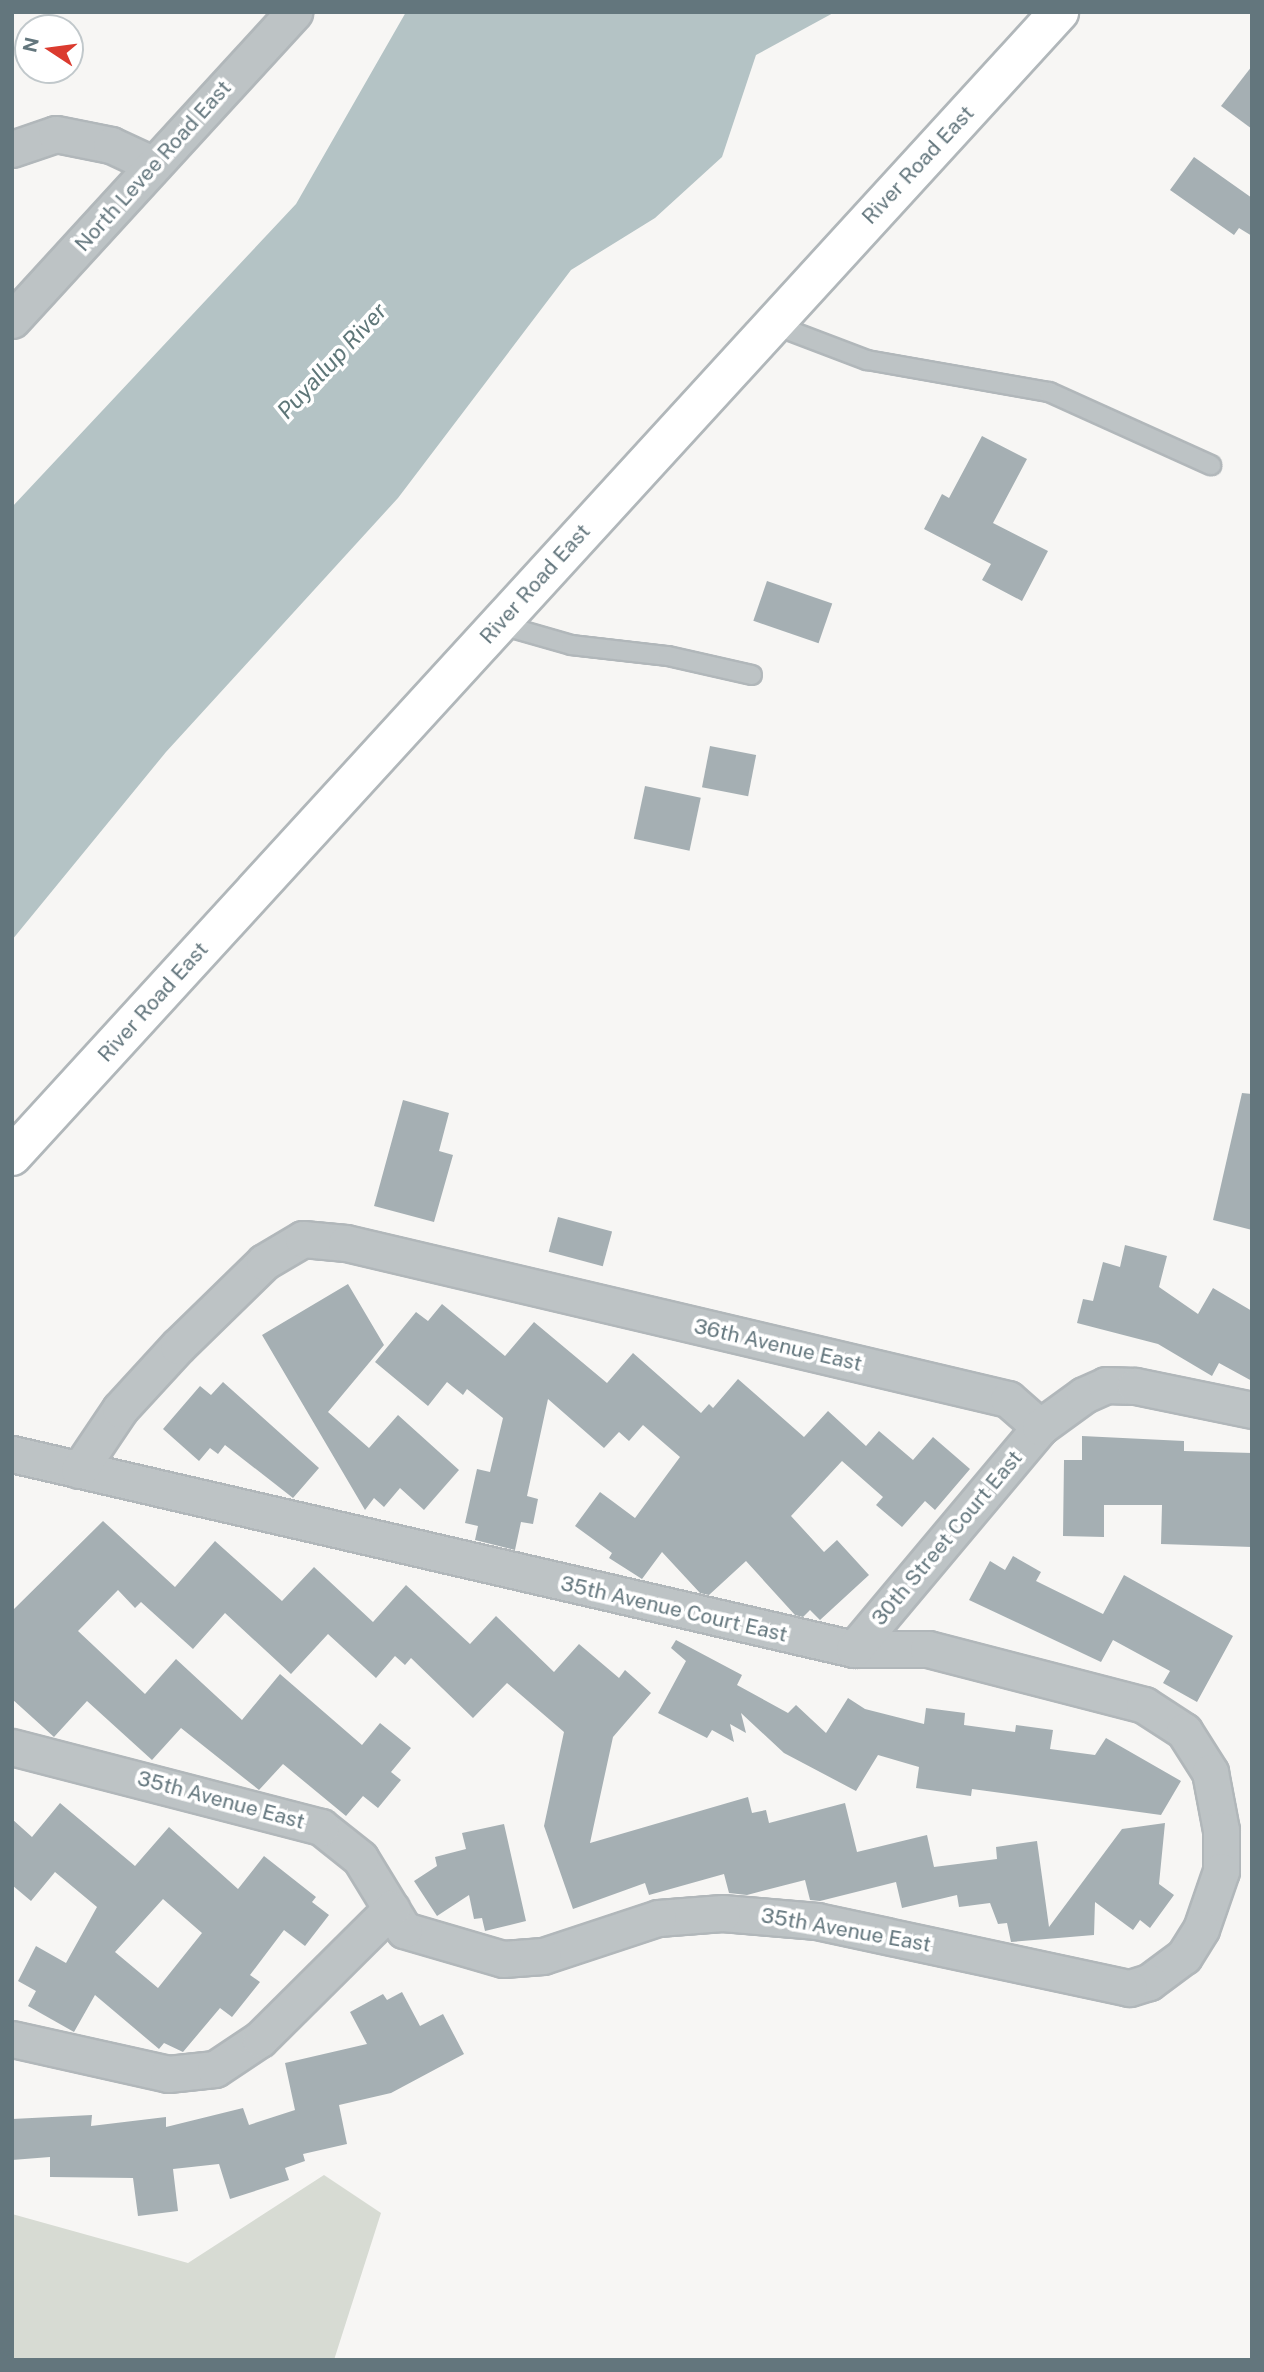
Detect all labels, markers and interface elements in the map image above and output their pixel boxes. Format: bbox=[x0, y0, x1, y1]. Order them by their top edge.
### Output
north arrow bbox=[14, 14, 84, 84]
text: N bbox=[18, 35, 43, 54]
street label: North Levee Road East bbox=[70, 75, 236, 257]
street label: River Road East bbox=[857, 101, 979, 229]
water label: Puyallup River bbox=[271, 297, 393, 425]
street label: River Road East bbox=[475, 519, 595, 649]
street label: River Road East bbox=[93, 937, 213, 1067]
street label: 36th Avenue East bbox=[692, 1313, 864, 1377]
street label: 30th Street Court East bbox=[866, 1445, 1028, 1631]
street label: 35th Avenue Court East bbox=[558, 1571, 790, 1647]
street label: 35th Avenue East bbox=[135, 1766, 307, 1834]
street label: 35th Avenue East bbox=[759, 1903, 933, 1957]

